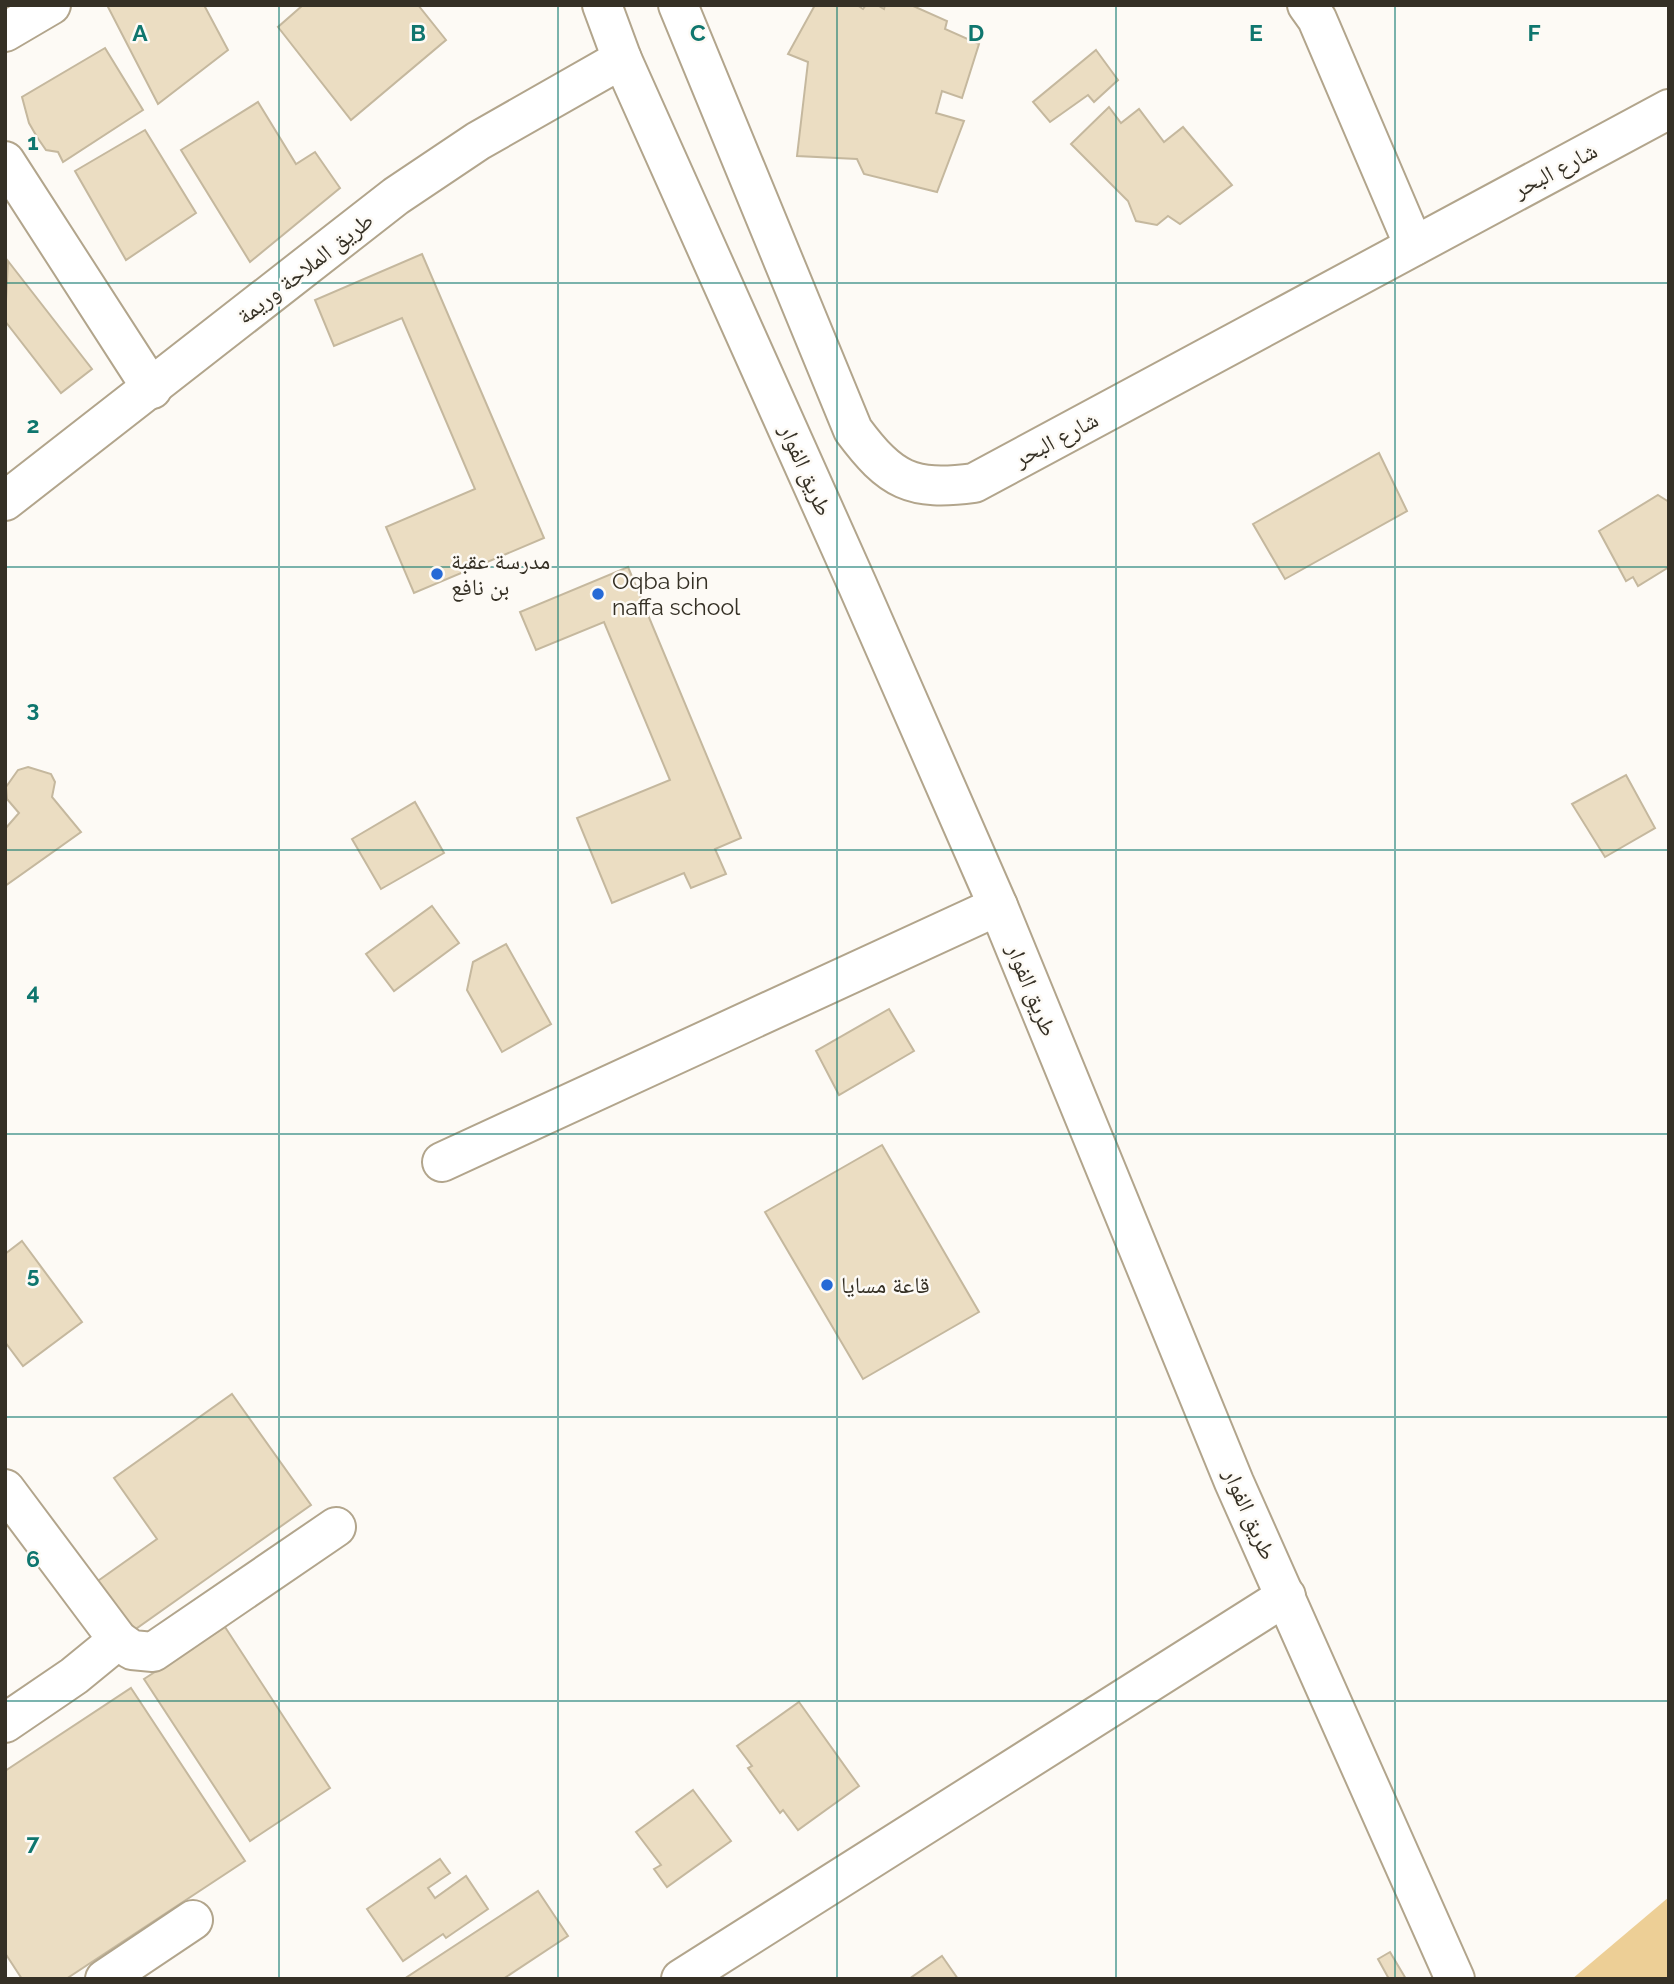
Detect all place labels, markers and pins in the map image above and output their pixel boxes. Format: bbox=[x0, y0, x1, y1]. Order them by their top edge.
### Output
place label: مدرسة عقبة بن نافع bbox=[451, 547, 550, 602]
marker: مدرسة عقبة بن نافع bbox=[429, 566, 445, 582]
place label: Oqba bin naffa school bbox=[612, 567, 741, 620]
marker: Oqba bin naffa school bbox=[590, 586, 606, 602]
place label: قاعة مسايا bbox=[841, 1271, 930, 1298]
marker: قاعة مسايا bbox=[819, 1277, 835, 1293]

